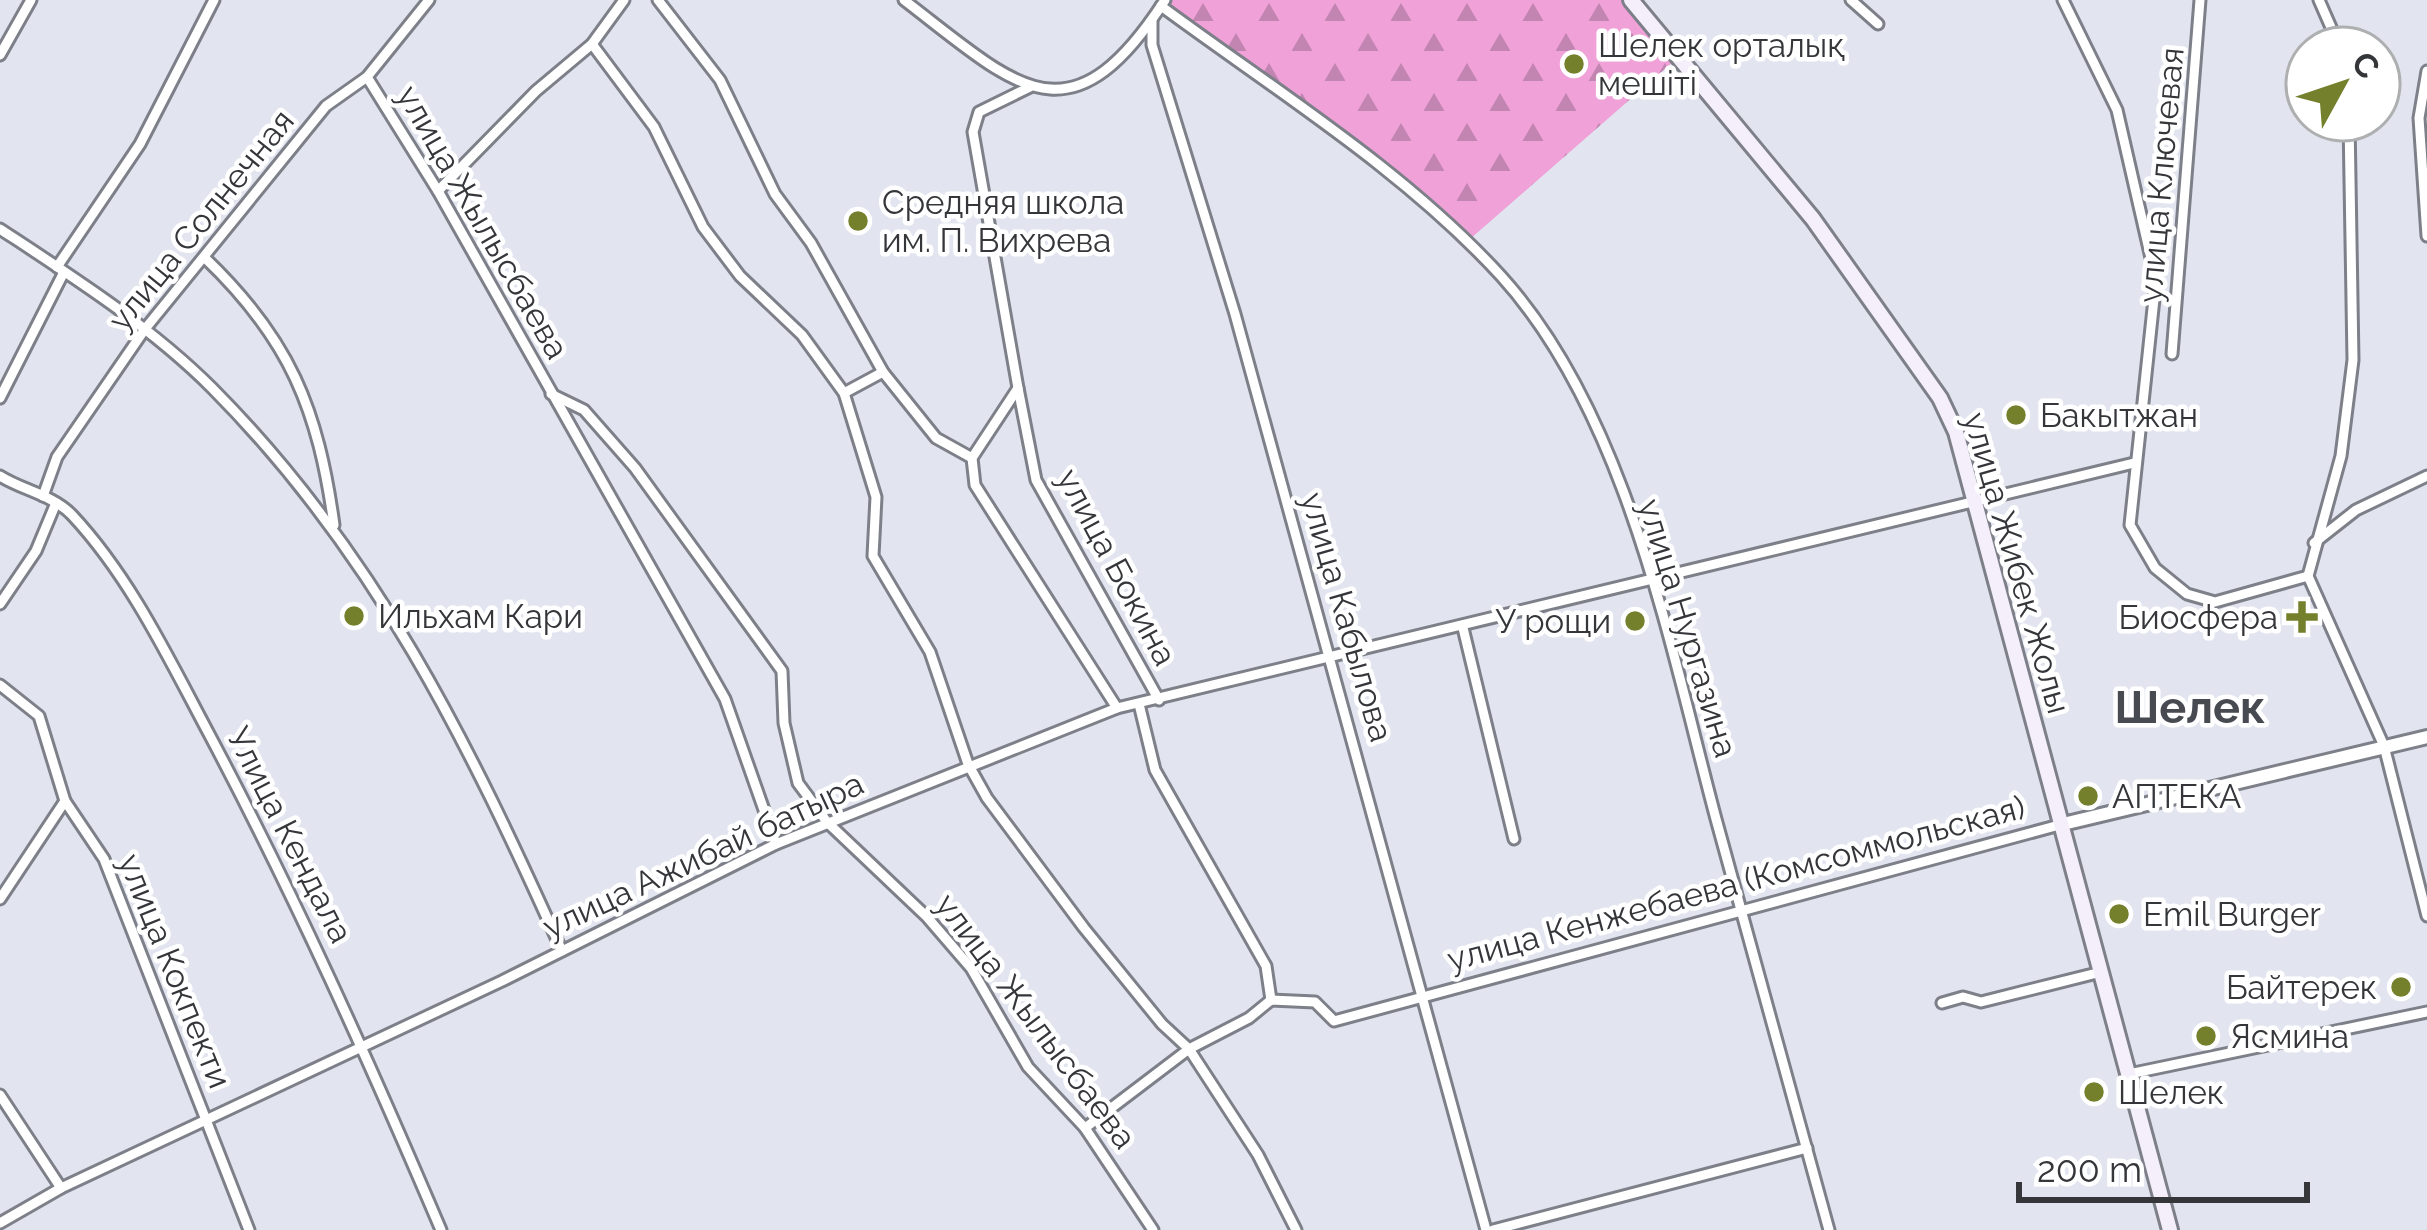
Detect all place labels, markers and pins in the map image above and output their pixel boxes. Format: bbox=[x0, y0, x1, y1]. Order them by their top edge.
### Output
place label: Шелек орталық мешіті bbox=[1598, 26, 1845, 103]
marker: Шелек орталық мешіті bbox=[1561, 51, 1587, 77]
place label: Средняя школа им. П. Вихрева bbox=[882, 183, 1124, 260]
marker: Средняя школа им. П. Вихрева bbox=[845, 208, 871, 234]
place label: Бакытжан bbox=[2040, 396, 2198, 435]
marker: Бакытжан bbox=[2003, 402, 2029, 428]
place label: Ильхам Кари bbox=[378, 597, 583, 636]
place label: Биосфера bbox=[2119, 598, 2278, 637]
place label: У рощи bbox=[1496, 602, 1611, 641]
marker: Ильхам Кари bbox=[341, 603, 367, 629]
marker: Биосфера bbox=[2289, 604, 2315, 630]
marker: У рощи bbox=[1622, 608, 1648, 634]
place label: АПТЕКА bbox=[2112, 777, 2241, 816]
marker: АПТЕКА bbox=[2075, 783, 2101, 809]
place label: Emil Burger bbox=[2143, 895, 2321, 934]
marker: Emil Burger bbox=[2106, 901, 2132, 927]
place label: Байтерек bbox=[2226, 968, 2377, 1007]
marker: Байтерек bbox=[2388, 974, 2414, 1000]
place label: Ясмина bbox=[2230, 1017, 2349, 1056]
marker: Ясмина bbox=[2193, 1023, 2219, 1049]
place label: Шелек bbox=[2118, 1073, 2224, 1112]
marker: Шелек bbox=[2081, 1079, 2107, 1105]

